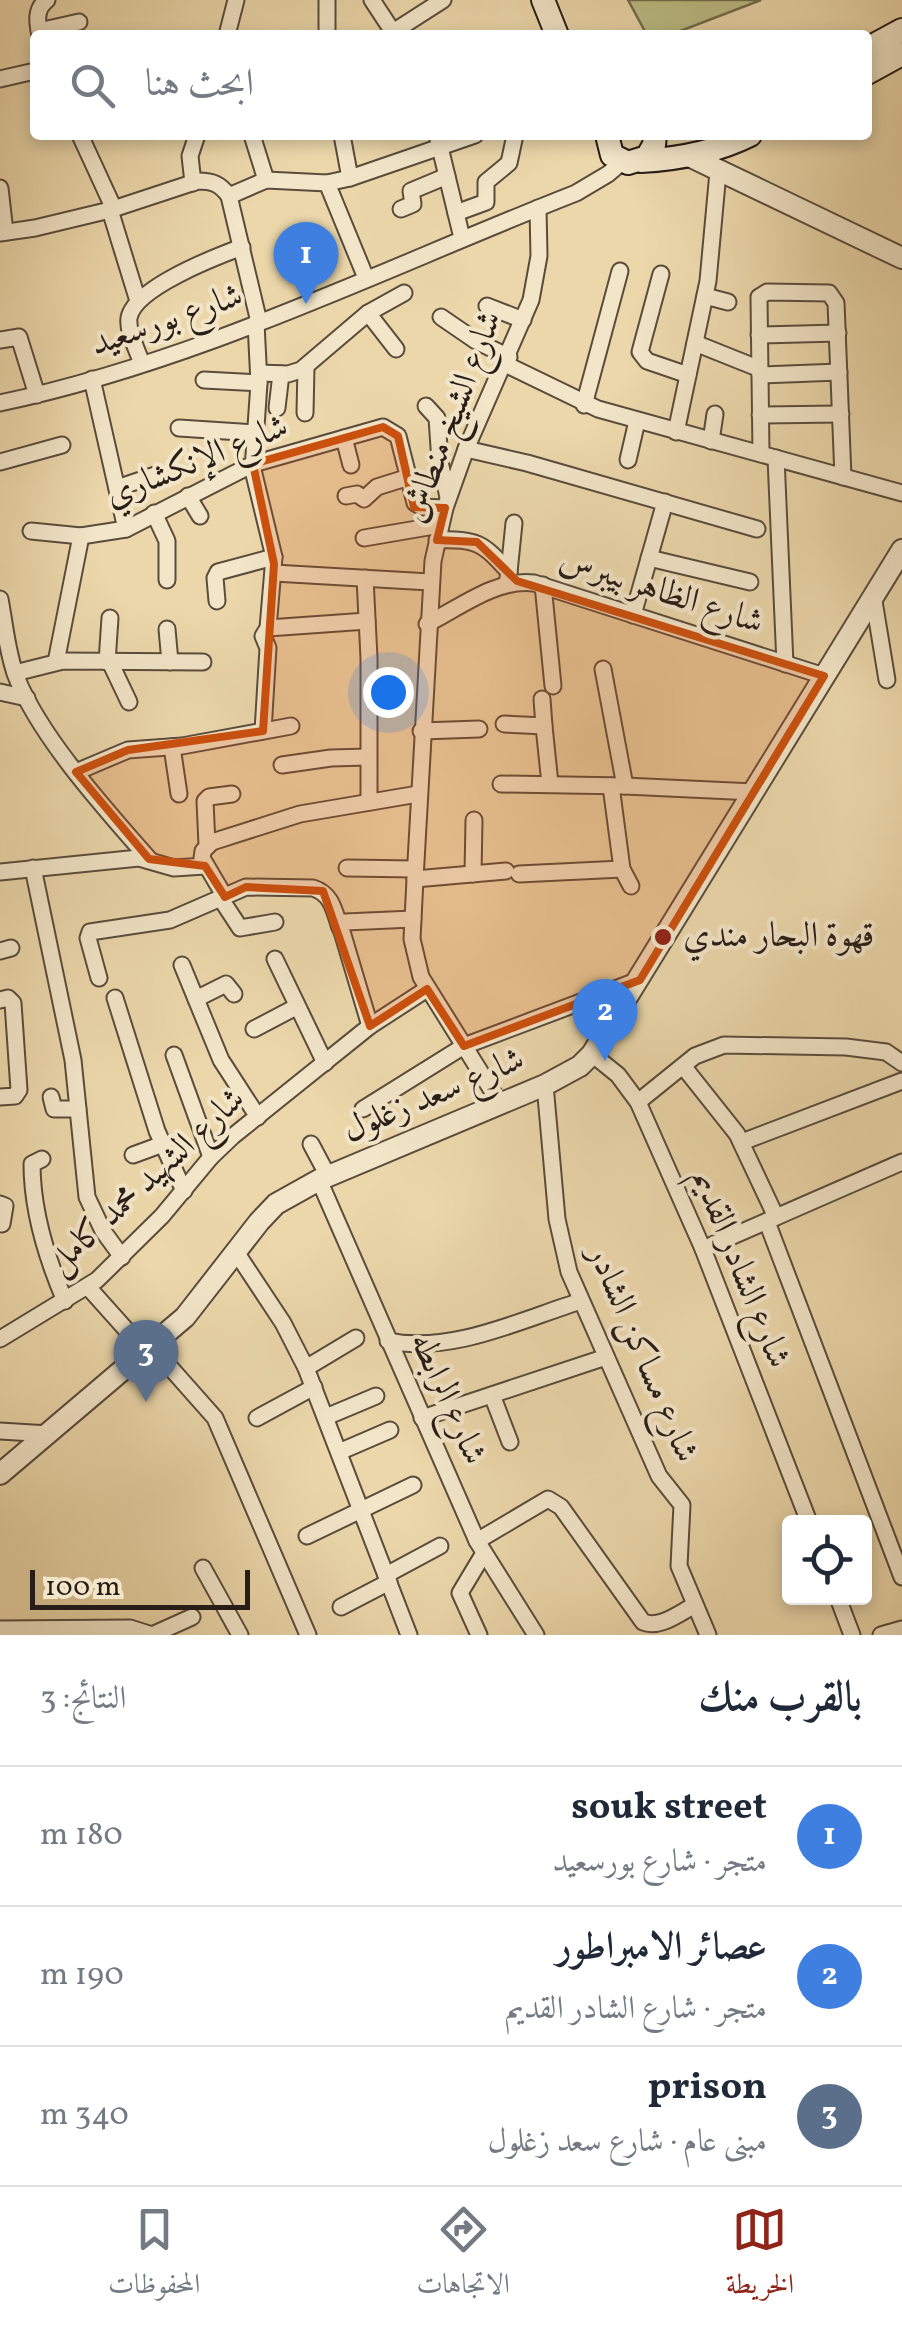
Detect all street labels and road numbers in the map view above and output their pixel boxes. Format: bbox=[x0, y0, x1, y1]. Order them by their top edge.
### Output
street label: شارع بورسعيد bbox=[84, 273, 250, 371]
street label: شارع الشيخ منطاش bbox=[391, 304, 519, 531]
street label: شارع الإنكشاري bbox=[98, 403, 297, 522]
street label: شارع الظاهر بيبرس bbox=[552, 536, 769, 649]
street label: شارع سعد زغلول bbox=[336, 1036, 533, 1158]
street label: شارع الشهيد محمد كامل bbox=[37, 1077, 258, 1288]
street label: شارع الشادر القديم bbox=[676, 1163, 802, 1377]
street label: شارع مساكن الشادر bbox=[572, 1235, 709, 1471]
street label: شارع الرابطه bbox=[395, 1325, 497, 1473]

